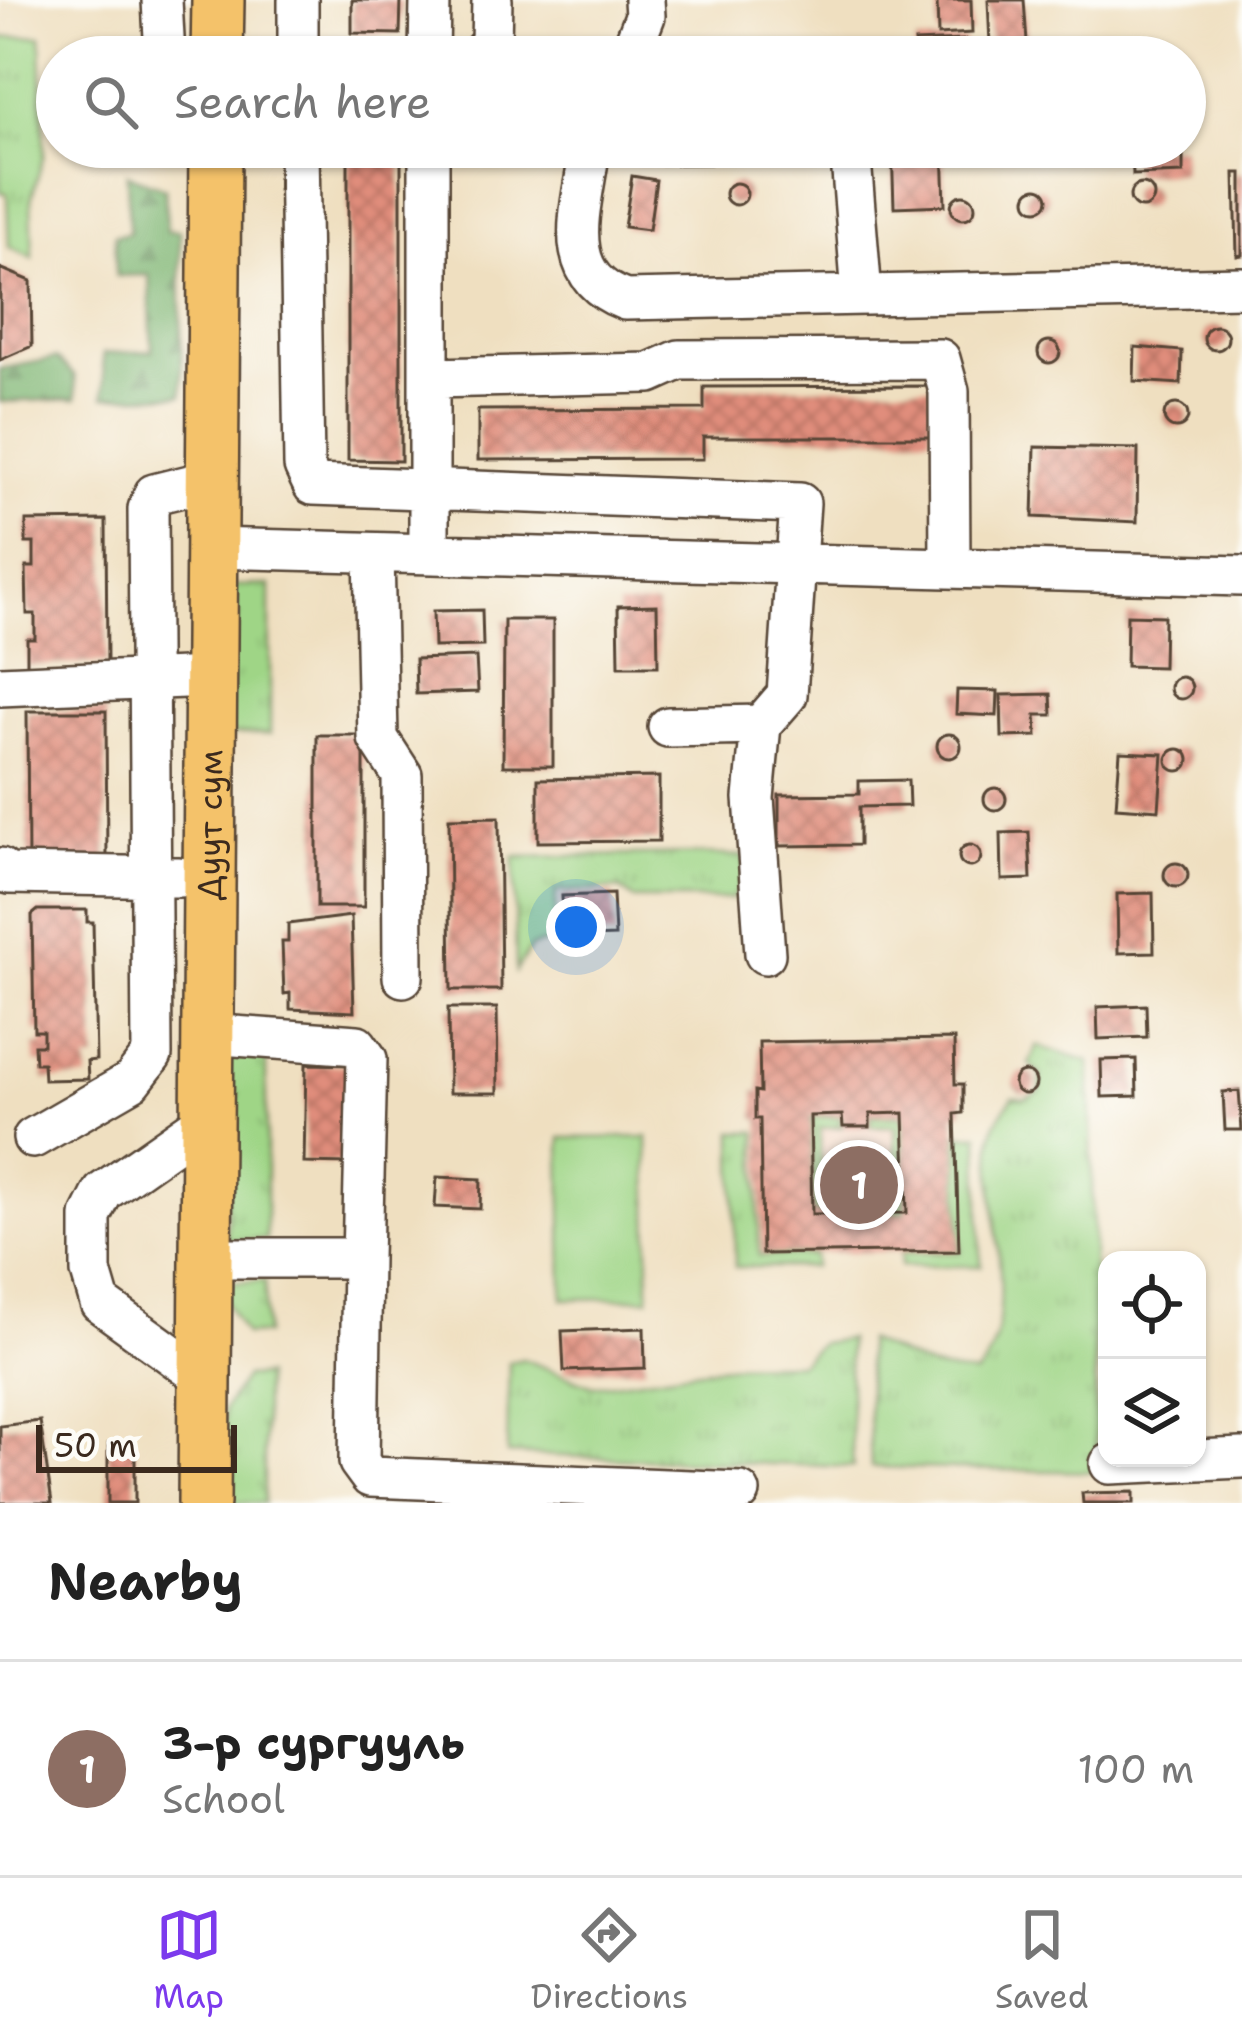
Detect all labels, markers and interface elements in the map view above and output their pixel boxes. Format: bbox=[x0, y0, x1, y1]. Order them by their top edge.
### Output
search box bbox=[36, 36, 1206, 168]
icon: search bbox=[78, 69, 144, 135]
text: Search here bbox=[174, 72, 431, 132]
street label: Дуут сум bbox=[187, 750, 233, 900]
your location bbox=[546, 897, 606, 957]
pin: 1 bbox=[820, 1140, 898, 1230]
map controls bbox=[1098, 1251, 1206, 1467]
button: locate bbox=[1098, 1251, 1206, 1359]
button: layers bbox=[1098, 1359, 1206, 1467]
scale bar bbox=[36, 1419, 237, 1472]
text: 50 m bbox=[54, 1423, 137, 1468]
text: Nearby bbox=[48, 1547, 243, 1615]
text: 3-р сургууль bbox=[162, 1713, 465, 1773]
text: 1 bbox=[78, 1743, 96, 1795]
text: 100 m bbox=[1078, 1743, 1194, 1795]
text: School bbox=[162, 1773, 285, 1825]
tab: Map bbox=[153, 1902, 224, 2019]
tab: Directions bbox=[531, 1902, 688, 2019]
tab: Saved bbox=[995, 1902, 1089, 2019]

